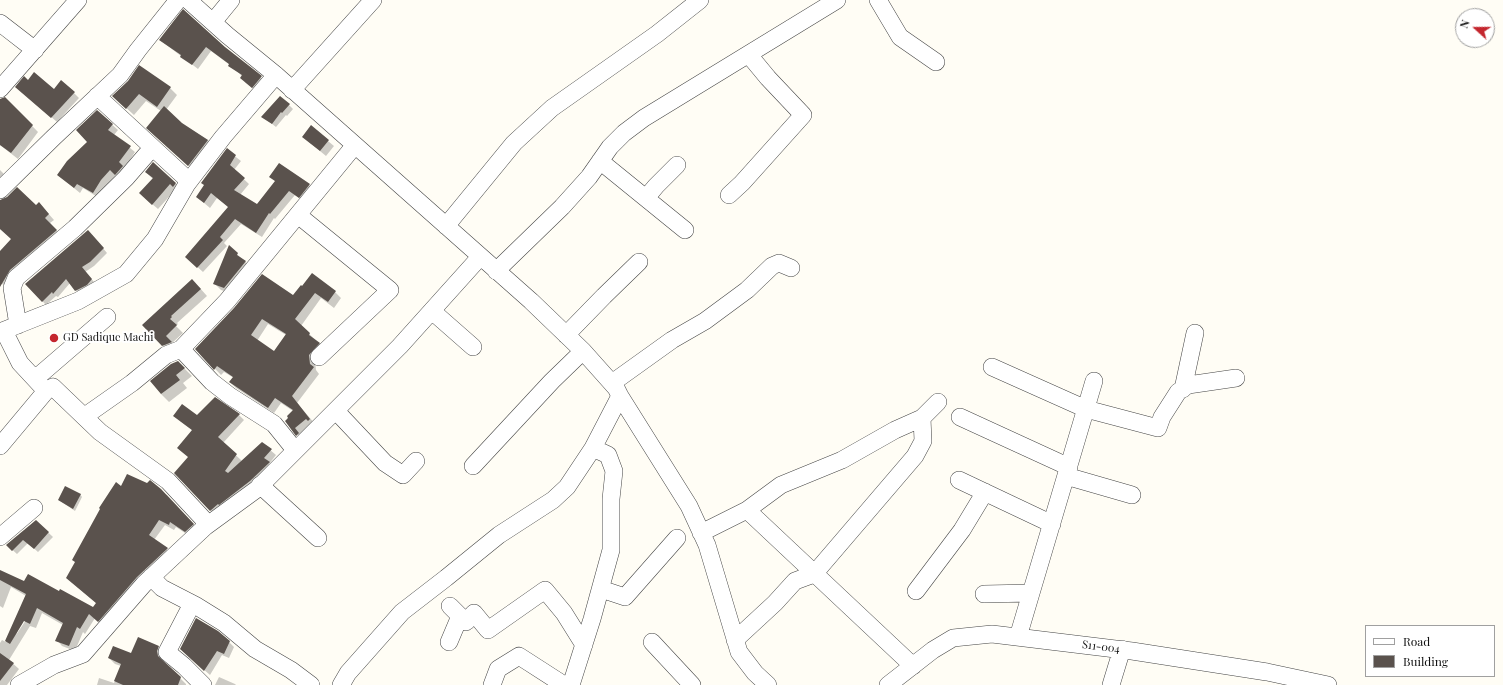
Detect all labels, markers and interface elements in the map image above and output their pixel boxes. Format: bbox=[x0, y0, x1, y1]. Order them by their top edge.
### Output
north arrow bbox=[1455, 8, 1495, 48]
text: N bbox=[1456, 17, 1473, 30]
place label: GD Sadique Machi bbox=[63, 331, 153, 345]
marker: GD Sadique Machi bbox=[48, 332, 60, 344]
legend bbox=[1365, 625, 1495, 677]
text: Road bbox=[1403, 633, 1430, 649]
street label: S11-004 bbox=[1081, 638, 1121, 656]
text: Building bbox=[1403, 653, 1448, 669]

